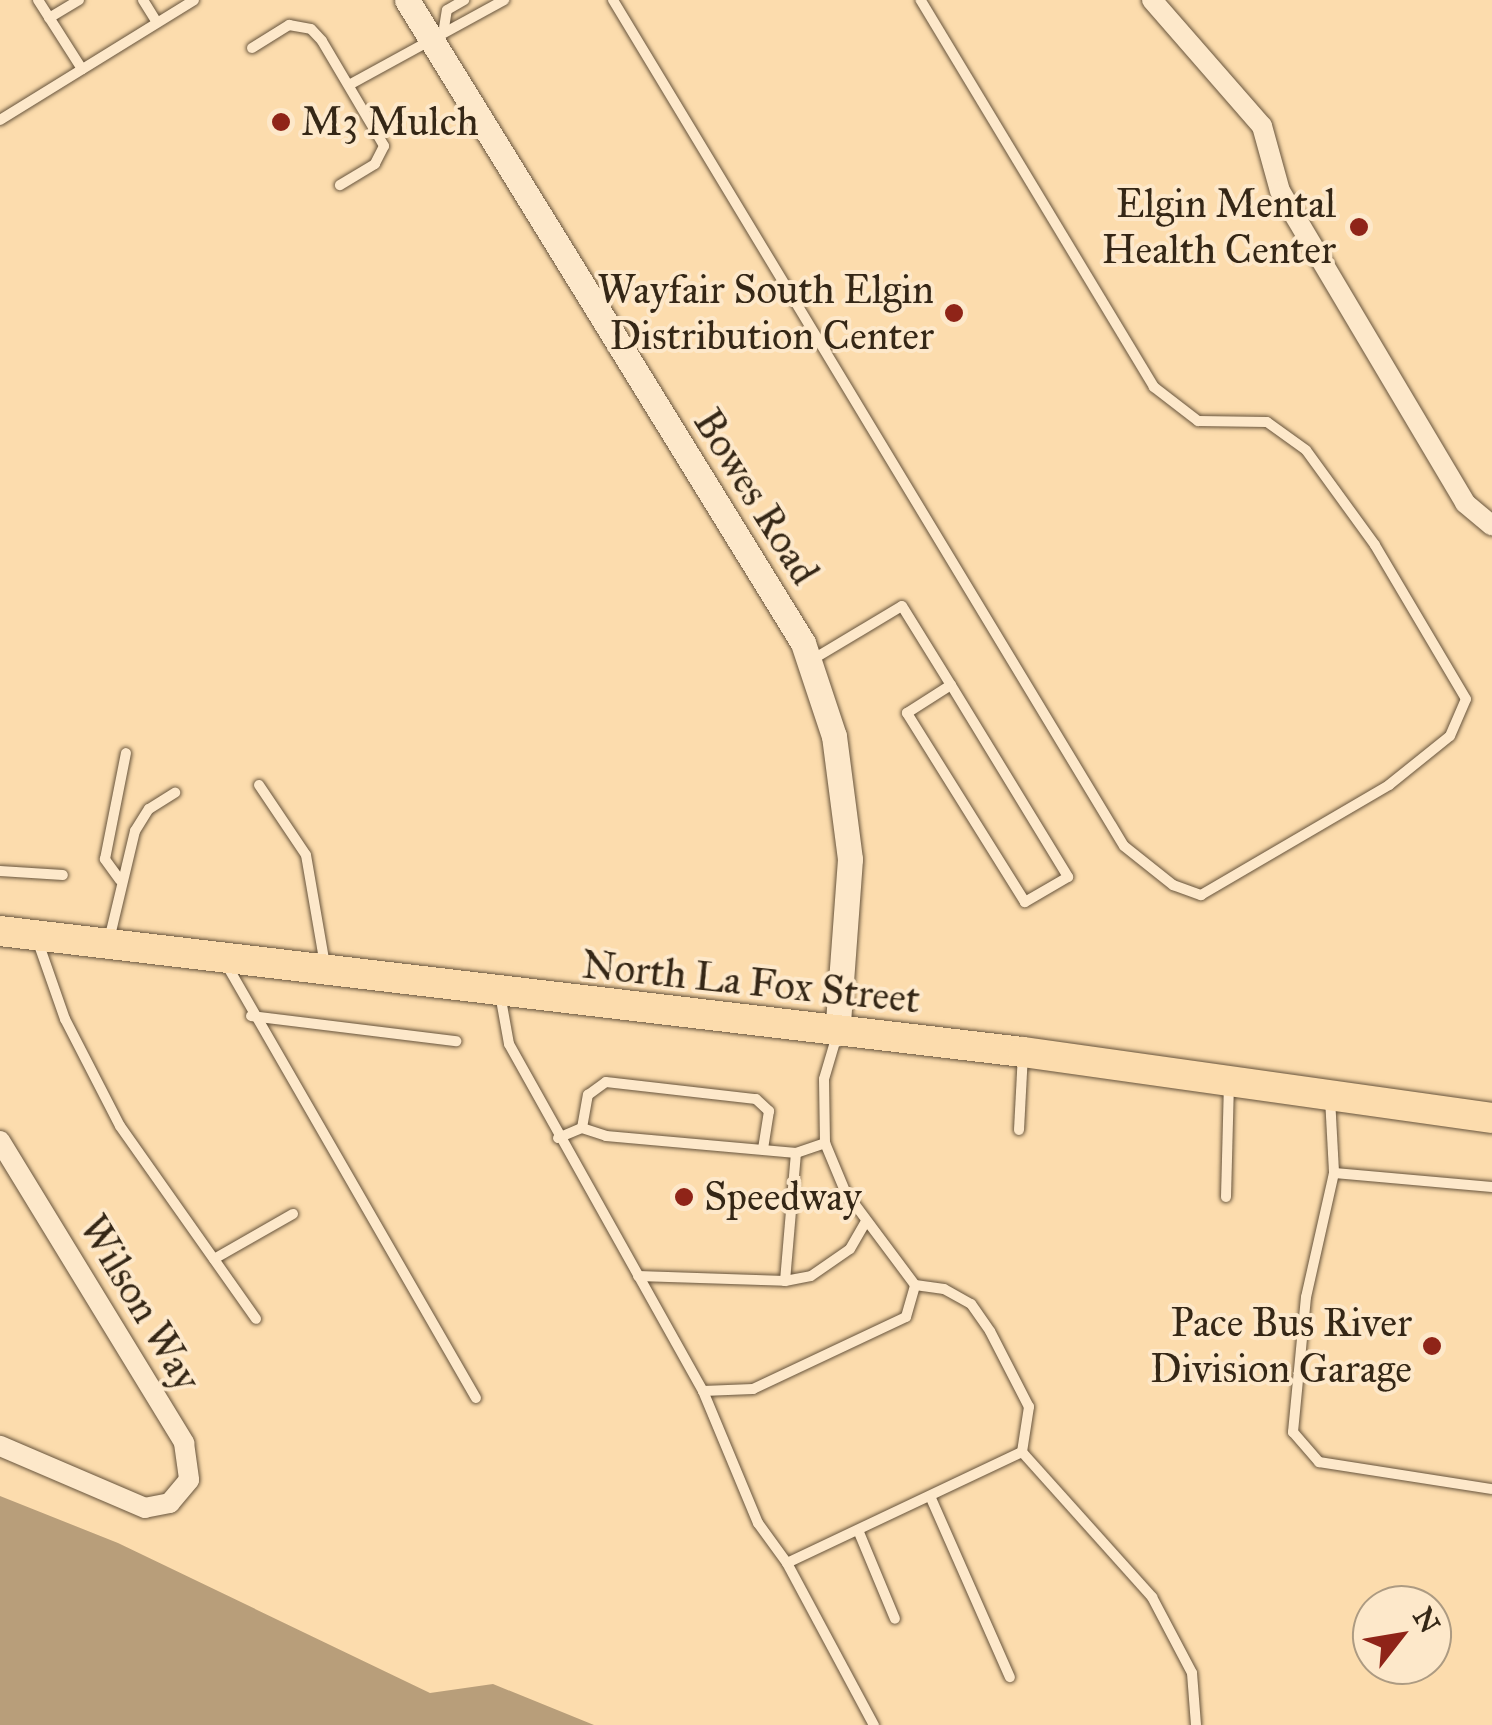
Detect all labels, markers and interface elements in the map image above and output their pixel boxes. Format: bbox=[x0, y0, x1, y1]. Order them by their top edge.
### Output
place label: M3 Mulch bbox=[301, 98, 479, 146]
marker: M3 Mulch bbox=[270, 111, 292, 133]
place label: Elgin Mental Health Center bbox=[1101, 180, 1336, 274]
marker: Elgin Mental Health Center bbox=[1346, 214, 1372, 240]
place label: Wayfair South Elgin Distribution Center bbox=[597, 266, 934, 360]
marker: Wayfair South Elgin Distribution Center bbox=[943, 302, 965, 324]
street label: Bowes Road bbox=[683, 400, 829, 594]
street label: North La Fox Street bbox=[580, 940, 922, 1024]
place label: Speedway bbox=[704, 1173, 861, 1221]
marker: Speedway bbox=[673, 1186, 695, 1208]
street label: Wilson Way bbox=[69, 1207, 211, 1399]
place label: Pace Bus River Division Garage bbox=[1150, 1299, 1412, 1393]
marker: Pace Bus River Division Garage bbox=[1421, 1335, 1443, 1357]
north arrow bbox=[1352, 1585, 1452, 1685]
text: N bbox=[1405, 1601, 1448, 1640]

